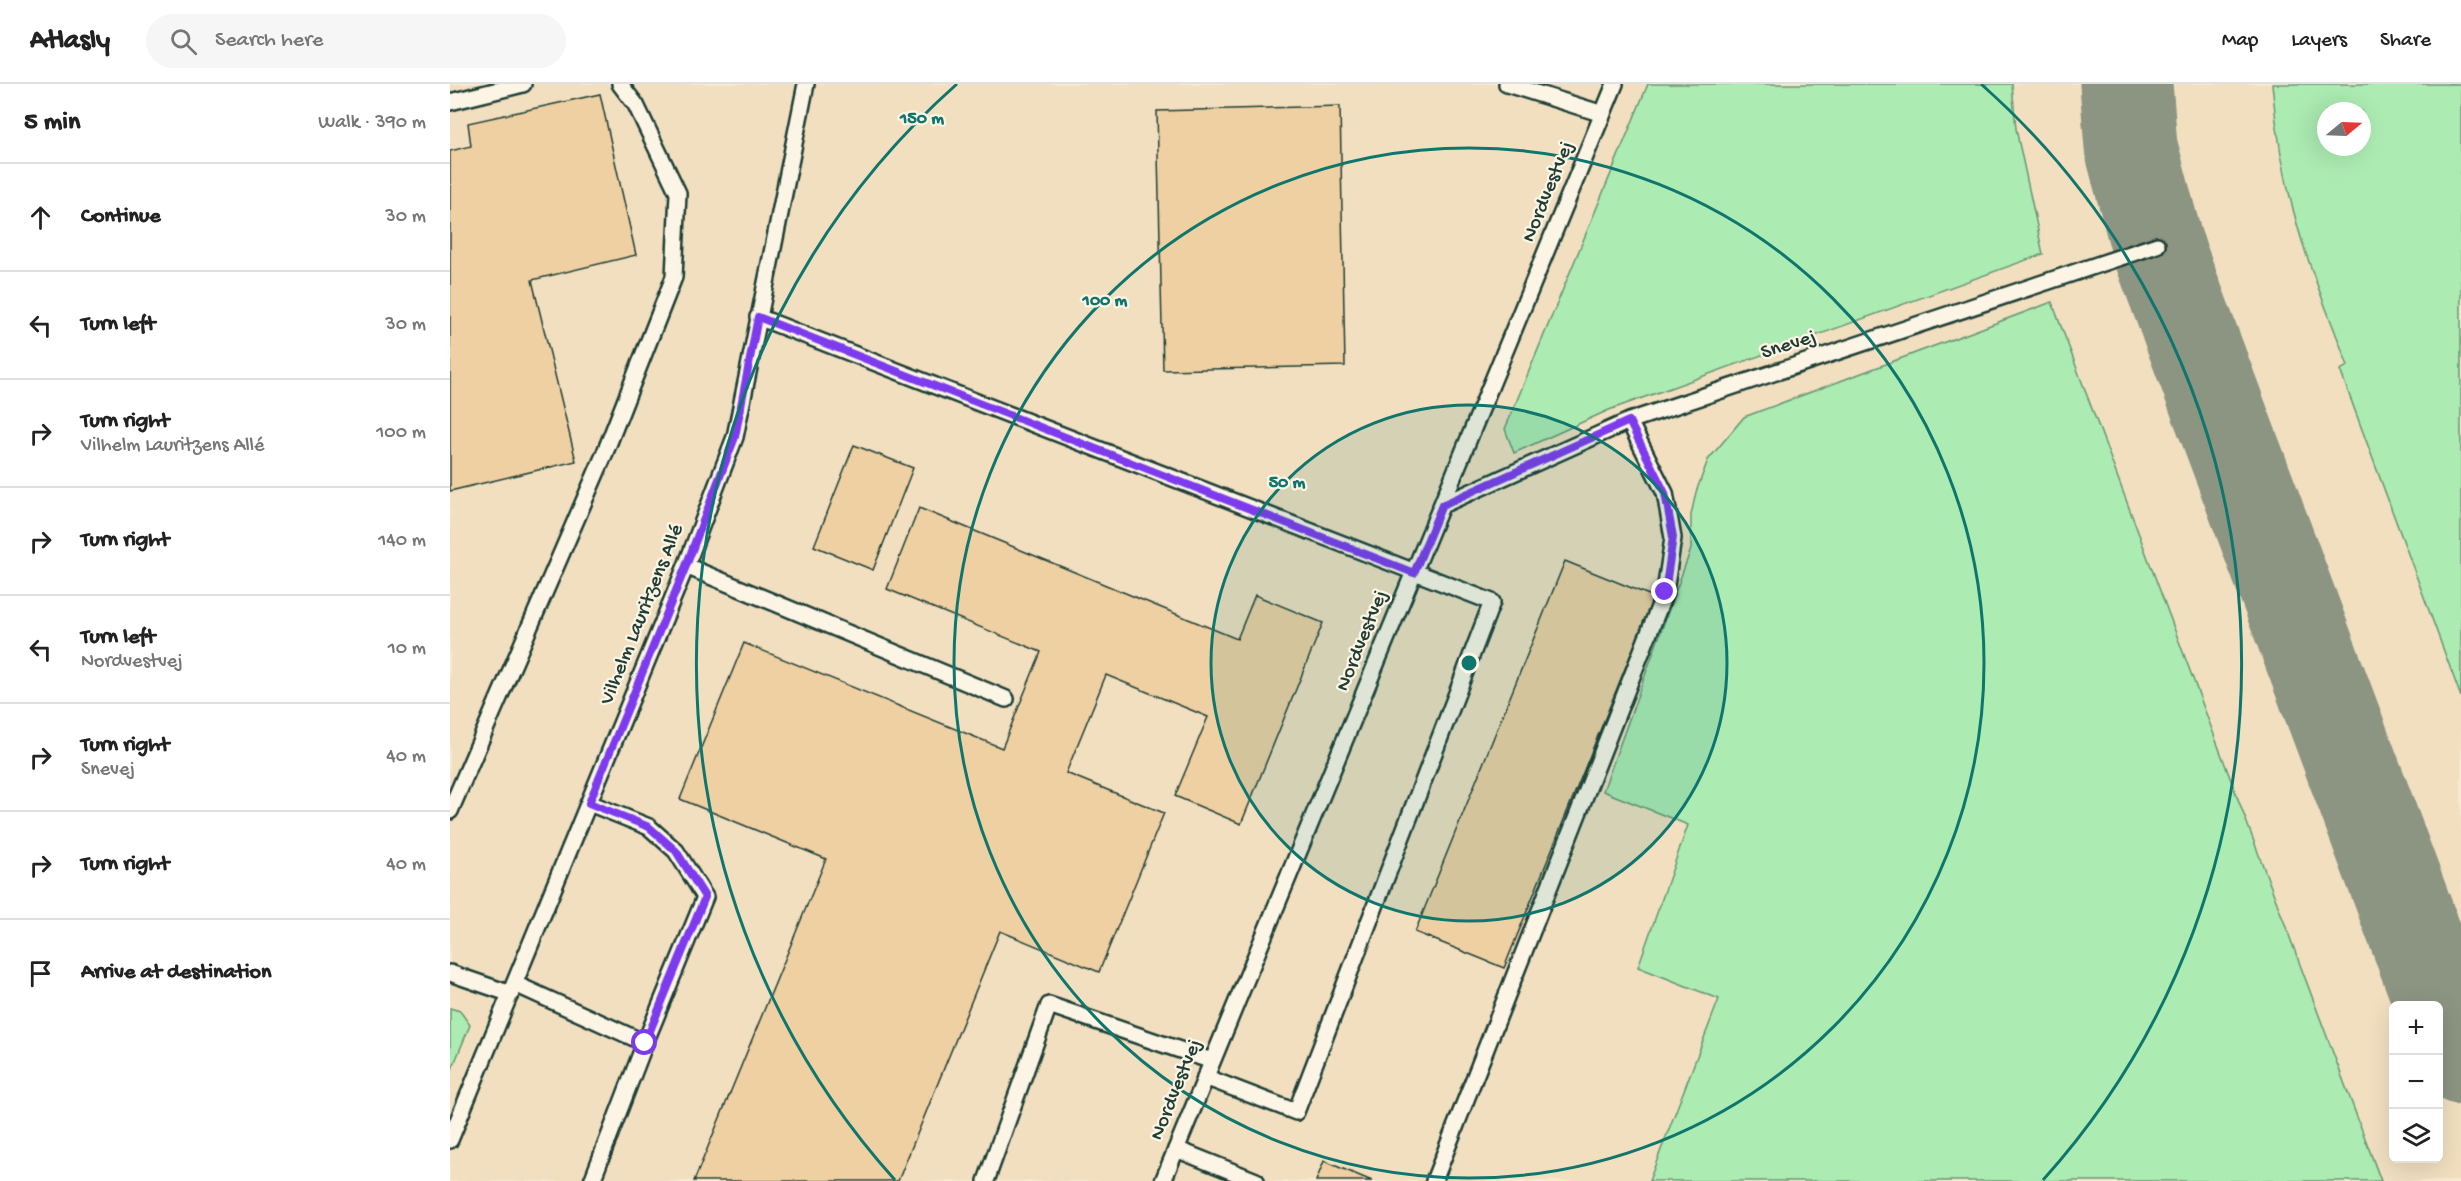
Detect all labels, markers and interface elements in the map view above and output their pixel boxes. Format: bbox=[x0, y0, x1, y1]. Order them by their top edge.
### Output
search box bbox=[146, 14, 566, 68]
text: Atlasly bbox=[30, 25, 110, 58]
icon: search bbox=[167, 25, 200, 58]
text: Search here bbox=[215, 28, 323, 54]
text: Map bbox=[2222, 29, 2258, 54]
text: Layers bbox=[2291, 29, 2347, 54]
text: Share bbox=[2380, 29, 2431, 54]
north arrow bbox=[2317, 102, 2371, 156]
text: 5 min bbox=[24, 108, 80, 139]
text: 150 m bbox=[899, 109, 944, 130]
text: Walk · 390 m bbox=[318, 112, 426, 135]
street label: Nordvestvej bbox=[1517, 138, 1581, 246]
icon: ahead bbox=[24, 201, 57, 234]
text: Continue bbox=[81, 204, 161, 230]
text: 30 m bbox=[385, 206, 426, 229]
text: 100 m bbox=[1082, 291, 1128, 312]
icon: left bbox=[24, 309, 57, 342]
text: Turn left bbox=[81, 312, 155, 338]
text: 30 m bbox=[385, 314, 426, 337]
street label: Snevej bbox=[1758, 325, 1820, 367]
text: Turn right bbox=[81, 409, 169, 435]
icon: right bbox=[24, 417, 57, 450]
text: 100 m bbox=[376, 422, 426, 445]
text: Vilhelm Lauritzens Allé bbox=[81, 435, 264, 458]
text: 50 m bbox=[1269, 473, 1306, 494]
street label: Vilhelm Lauritzens Allé bbox=[595, 520, 691, 710]
icon: right bbox=[24, 525, 57, 558]
text: Turn right bbox=[81, 528, 169, 554]
text: 140 m bbox=[378, 530, 426, 553]
route end bbox=[1651, 578, 1677, 604]
street label: Nordvestvej bbox=[1331, 587, 1395, 695]
text: Turn left bbox=[81, 625, 155, 651]
icon: left bbox=[24, 633, 57, 666]
text: 10 m bbox=[388, 638, 426, 661]
text: Nordvestvej bbox=[81, 651, 183, 674]
centre of rings bbox=[1459, 653, 1479, 673]
text: Turn right bbox=[81, 733, 169, 759]
icon: right bbox=[24, 741, 57, 774]
text: 40 m bbox=[386, 746, 426, 769]
text: Snevej bbox=[81, 759, 135, 782]
icon: right bbox=[24, 849, 57, 882]
text: Turn right bbox=[81, 852, 169, 878]
text: 40 m bbox=[386, 854, 426, 877]
icon: arrive bbox=[24, 957, 57, 990]
text: Arrive at destination bbox=[81, 960, 271, 986]
map controls bbox=[2389, 1001, 2443, 1163]
button: + bbox=[2389, 1001, 2443, 1055]
route start bbox=[631, 1029, 657, 1055]
street label: Nordvestvej bbox=[1145, 1036, 1209, 1144]
button: − bbox=[2389, 1055, 2443, 1109]
button: layers bbox=[2389, 1109, 2443, 1163]

